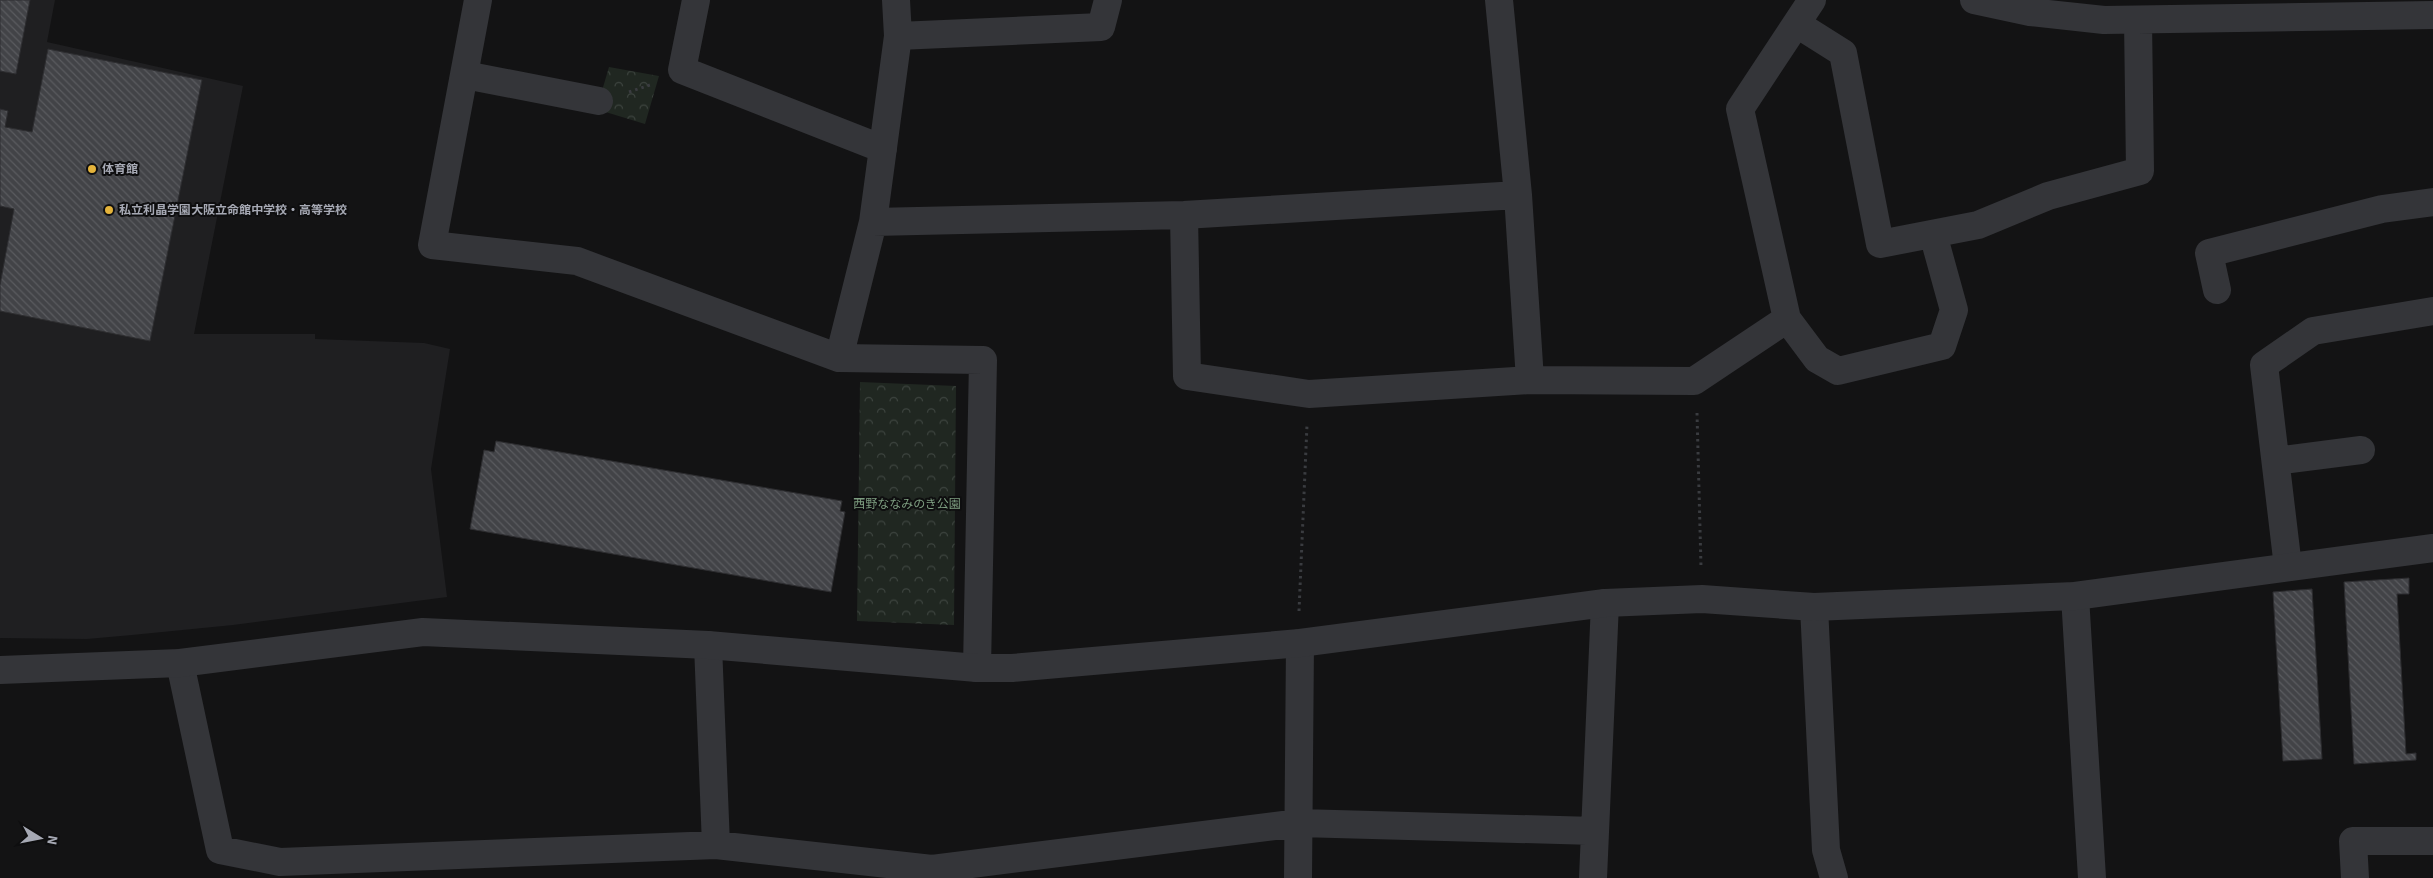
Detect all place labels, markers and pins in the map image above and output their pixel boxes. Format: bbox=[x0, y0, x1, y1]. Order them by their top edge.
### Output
place label: 体育館 bbox=[102, 161, 138, 178]
marker: 体育館 bbox=[86, 163, 98, 175]
place label: 私立利晶学園大阪立命館中学校・高等学校 bbox=[119, 202, 347, 219]
marker: 私立利晶学園大阪立命館中学校・高等学校 bbox=[103, 204, 115, 216]

